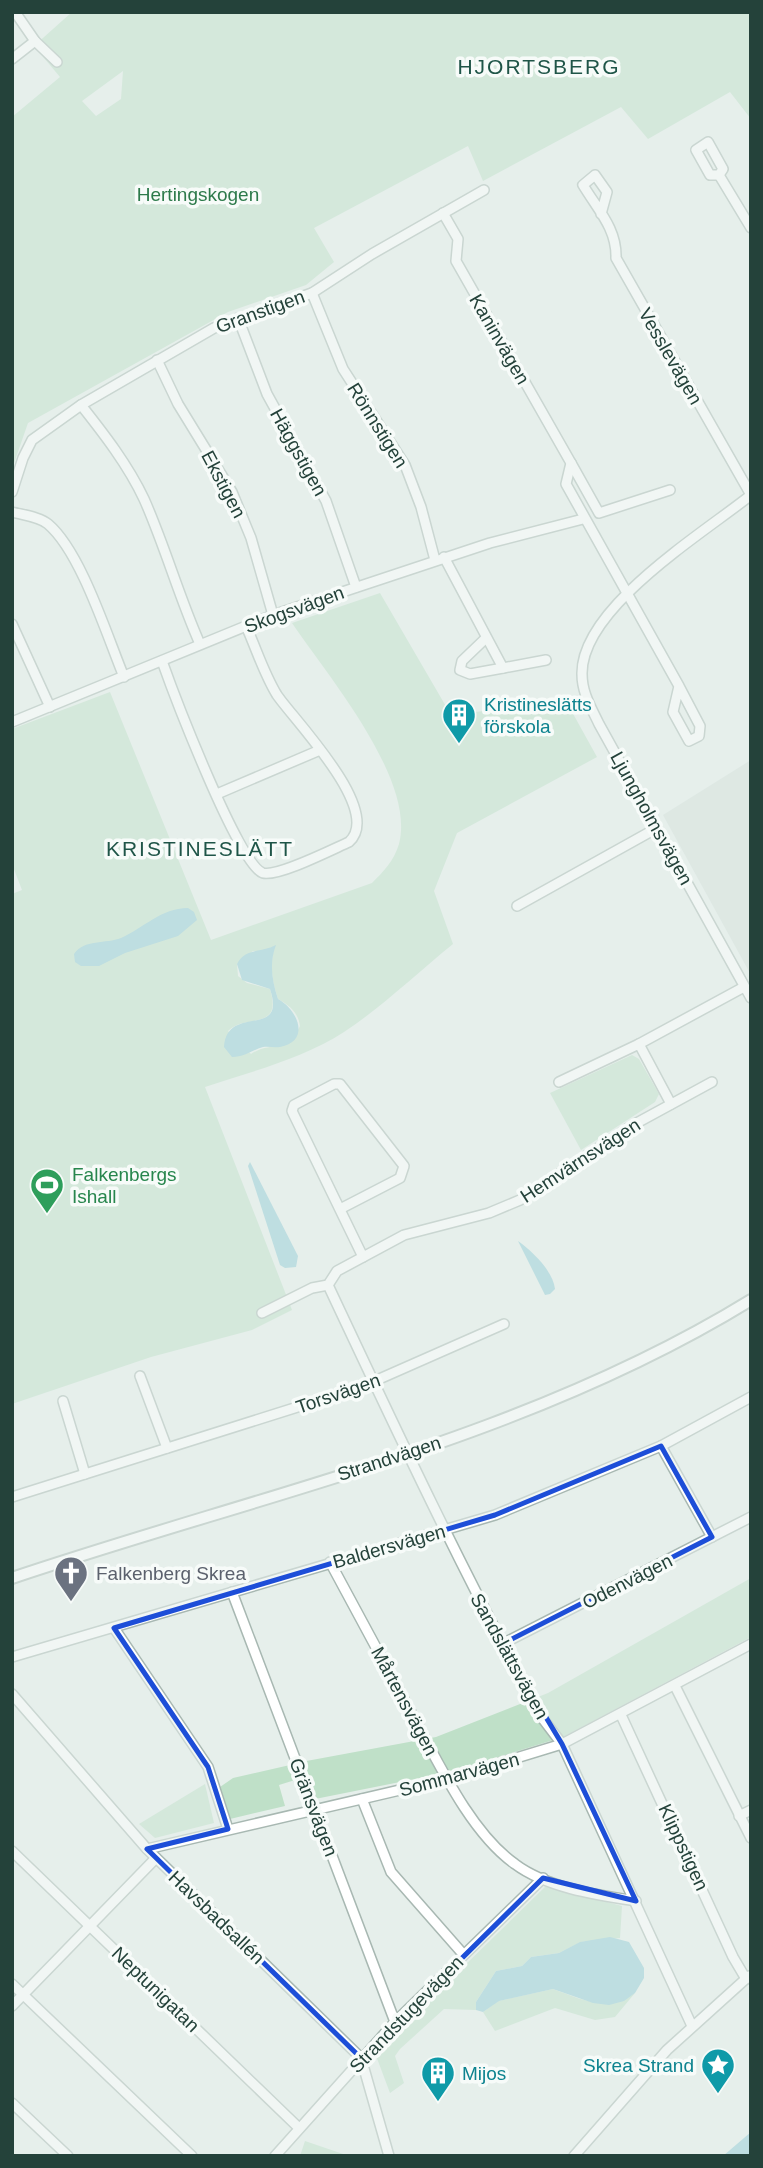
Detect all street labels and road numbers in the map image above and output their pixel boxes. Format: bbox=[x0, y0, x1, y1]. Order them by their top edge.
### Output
street label: Granstigen bbox=[213, 286, 307, 337]
street label: Kaninvägen bbox=[465, 291, 534, 388]
street label: Vesslevägen bbox=[635, 304, 707, 408]
street label: Rönnstigen bbox=[343, 379, 412, 472]
street label: Häggstigen bbox=[266, 405, 331, 499]
street label: Ekstigen bbox=[197, 447, 250, 521]
street label: Skogsvägen bbox=[241, 582, 347, 637]
street label: Ljungholmsvägen bbox=[606, 748, 697, 888]
street label: Hemvärnsvägen bbox=[517, 1114, 644, 1207]
street label: Torsvägen bbox=[293, 1369, 383, 1418]
street label: Strandvägen bbox=[335, 1432, 444, 1485]
street label: Baldersvägen bbox=[330, 1520, 448, 1573]
street label: Odenvägen bbox=[579, 1550, 676, 1613]
street label: Sandslättsvägen bbox=[466, 1590, 553, 1723]
street label: Mårtensvägen bbox=[367, 1643, 442, 1759]
street label: Sommarvägen bbox=[397, 1748, 522, 1801]
street label: Gränsvägen bbox=[285, 1755, 342, 1859]
street label: Klippstigen bbox=[654, 1801, 713, 1894]
street label: Havsbadsallén bbox=[165, 1867, 269, 1968]
street label: Neptunigatan bbox=[108, 1943, 204, 2036]
street label: Strandstugevägen bbox=[345, 1952, 467, 2077]

